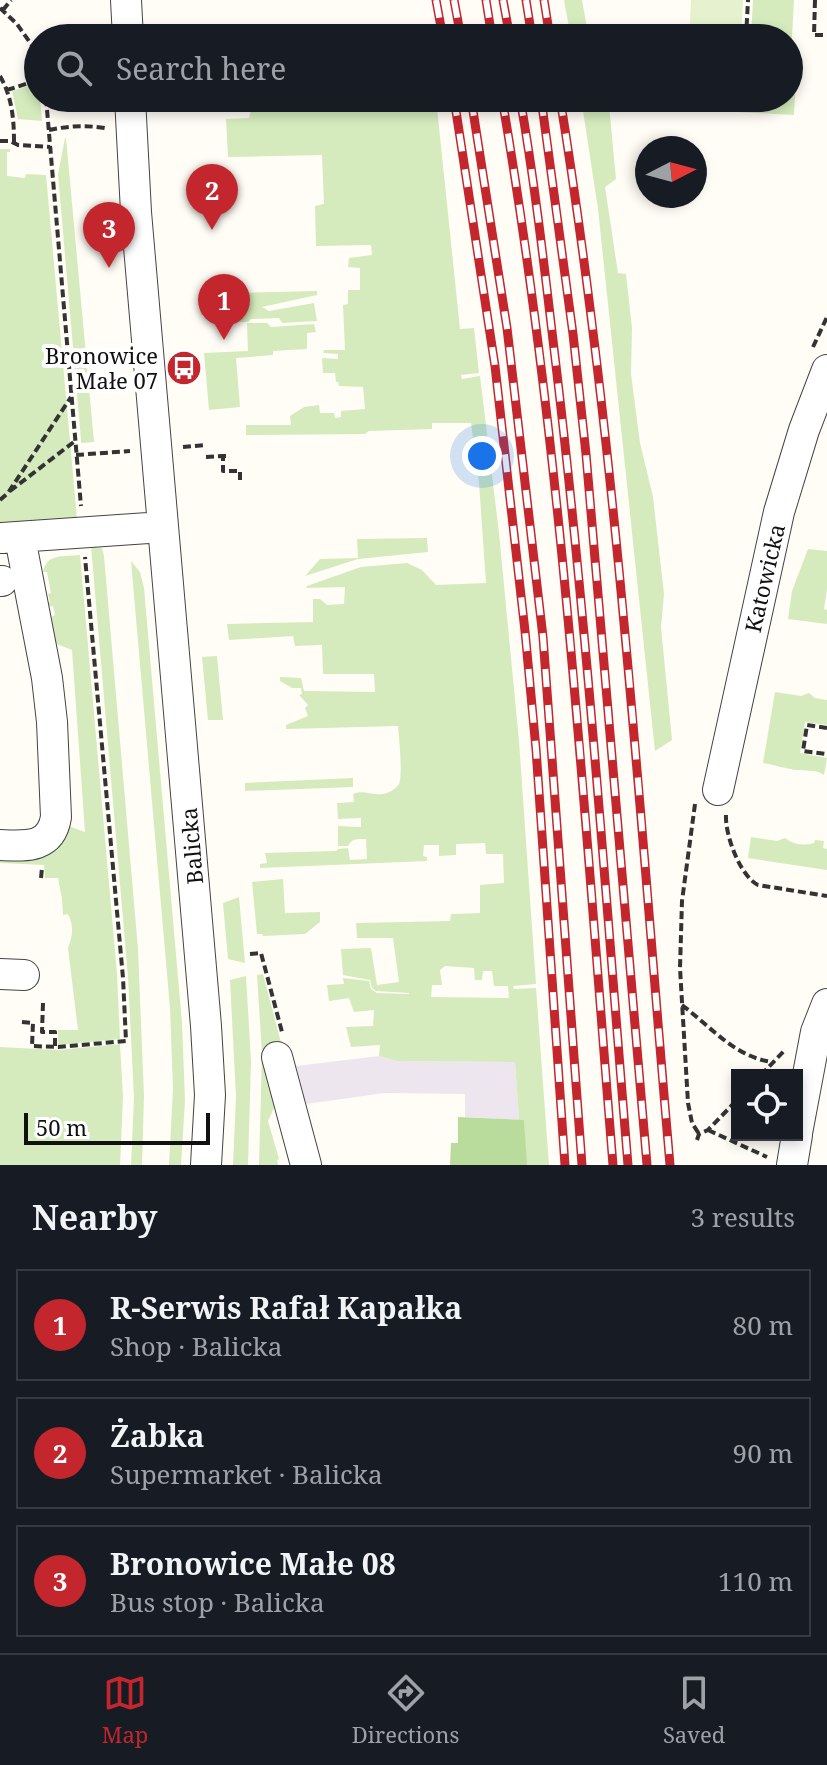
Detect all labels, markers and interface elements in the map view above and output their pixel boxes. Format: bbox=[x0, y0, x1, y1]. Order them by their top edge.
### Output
search box bbox=[24, 24, 803, 112]
icon: search bbox=[52, 46, 96, 90]
text: Search here bbox=[116, 48, 286, 89]
north arrow bbox=[635, 136, 707, 208]
pin: 2 bbox=[186, 164, 238, 230]
pin: 3 bbox=[83, 202, 135, 268]
pin: 1 bbox=[198, 274, 250, 340]
place label: Bronowice Małe 07 bbox=[45, 340, 158, 395]
bus stop icon: Bronowice Małe 07 bbox=[165, 349, 203, 387]
your location bbox=[462, 436, 502, 476]
street label: Katowicka bbox=[737, 521, 791, 635]
street label: Balicka bbox=[173, 806, 209, 886]
map controls bbox=[731, 1069, 803, 1141]
button: locate bbox=[731, 1069, 803, 1141]
scale bar bbox=[24, 1109, 210, 1145]
text: 50 m bbox=[36, 1112, 87, 1142]
text: Nearby bbox=[32, 1194, 158, 1240]
text: 3 results bbox=[690, 1199, 795, 1235]
text: R-Serwis Rafał Kapałka bbox=[110, 1287, 462, 1328]
text: 1 bbox=[53, 1307, 67, 1343]
text: 80 m bbox=[733, 1307, 793, 1343]
text: Shop · Balicka bbox=[110, 1328, 282, 1364]
text: Żabka bbox=[110, 1415, 205, 1456]
text: 2 bbox=[53, 1435, 67, 1471]
text: 90 m bbox=[733, 1435, 793, 1471]
text: Supermarket · Balicka bbox=[110, 1456, 383, 1492]
text: Bronowice Małe 08 bbox=[110, 1543, 396, 1584]
text: 3 bbox=[53, 1563, 67, 1599]
text: 110 m bbox=[718, 1563, 793, 1599]
text: Bus stop · Balicka bbox=[110, 1584, 325, 1620]
tab: Map bbox=[102, 1671, 148, 1749]
tab: Directions bbox=[352, 1671, 459, 1749]
tab: Saved bbox=[663, 1671, 725, 1749]

